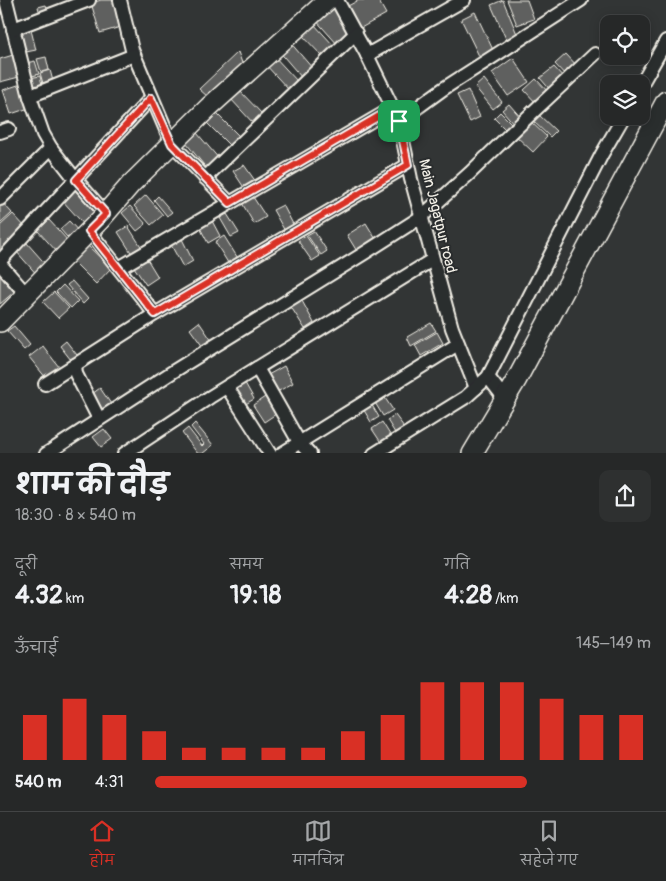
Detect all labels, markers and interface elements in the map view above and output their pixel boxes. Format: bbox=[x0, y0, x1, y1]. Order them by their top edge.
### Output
map controls bbox=[600, 15, 650, 125]
button: locate bbox=[600, 15, 650, 65]
button: layers bbox=[600, 75, 650, 125]
pin bbox=[378, 100, 420, 142]
icon: arrive bbox=[385, 107, 413, 135]
street label: Main Jagatpur road bbox=[414, 157, 461, 275]
text: शाम की दौड़ bbox=[15, 468, 169, 503]
button: share bbox=[599, 470, 651, 522]
text: 18:30 · 8 × 540 m bbox=[15, 505, 136, 525]
text: दूरी bbox=[15, 556, 37, 573]
text: समय bbox=[230, 556, 263, 573]
text: गति bbox=[444, 556, 470, 573]
text: 4.32 bbox=[15, 580, 63, 611]
text: 19:18 bbox=[230, 580, 281, 611]
text: 4:28 bbox=[444, 580, 492, 611]
text: km bbox=[63, 590, 84, 607]
text: /km bbox=[492, 590, 518, 607]
text: 145–149 m bbox=[576, 633, 651, 653]
text: ऊँचाई bbox=[15, 638, 58, 658]
text: 540 m bbox=[15, 772, 62, 792]
text: 4:31 bbox=[95, 772, 124, 792]
tab: होम bbox=[88, 817, 116, 876]
tab: मानचित्र bbox=[293, 817, 344, 876]
tab: सहेजे गए bbox=[520, 817, 578, 876]

